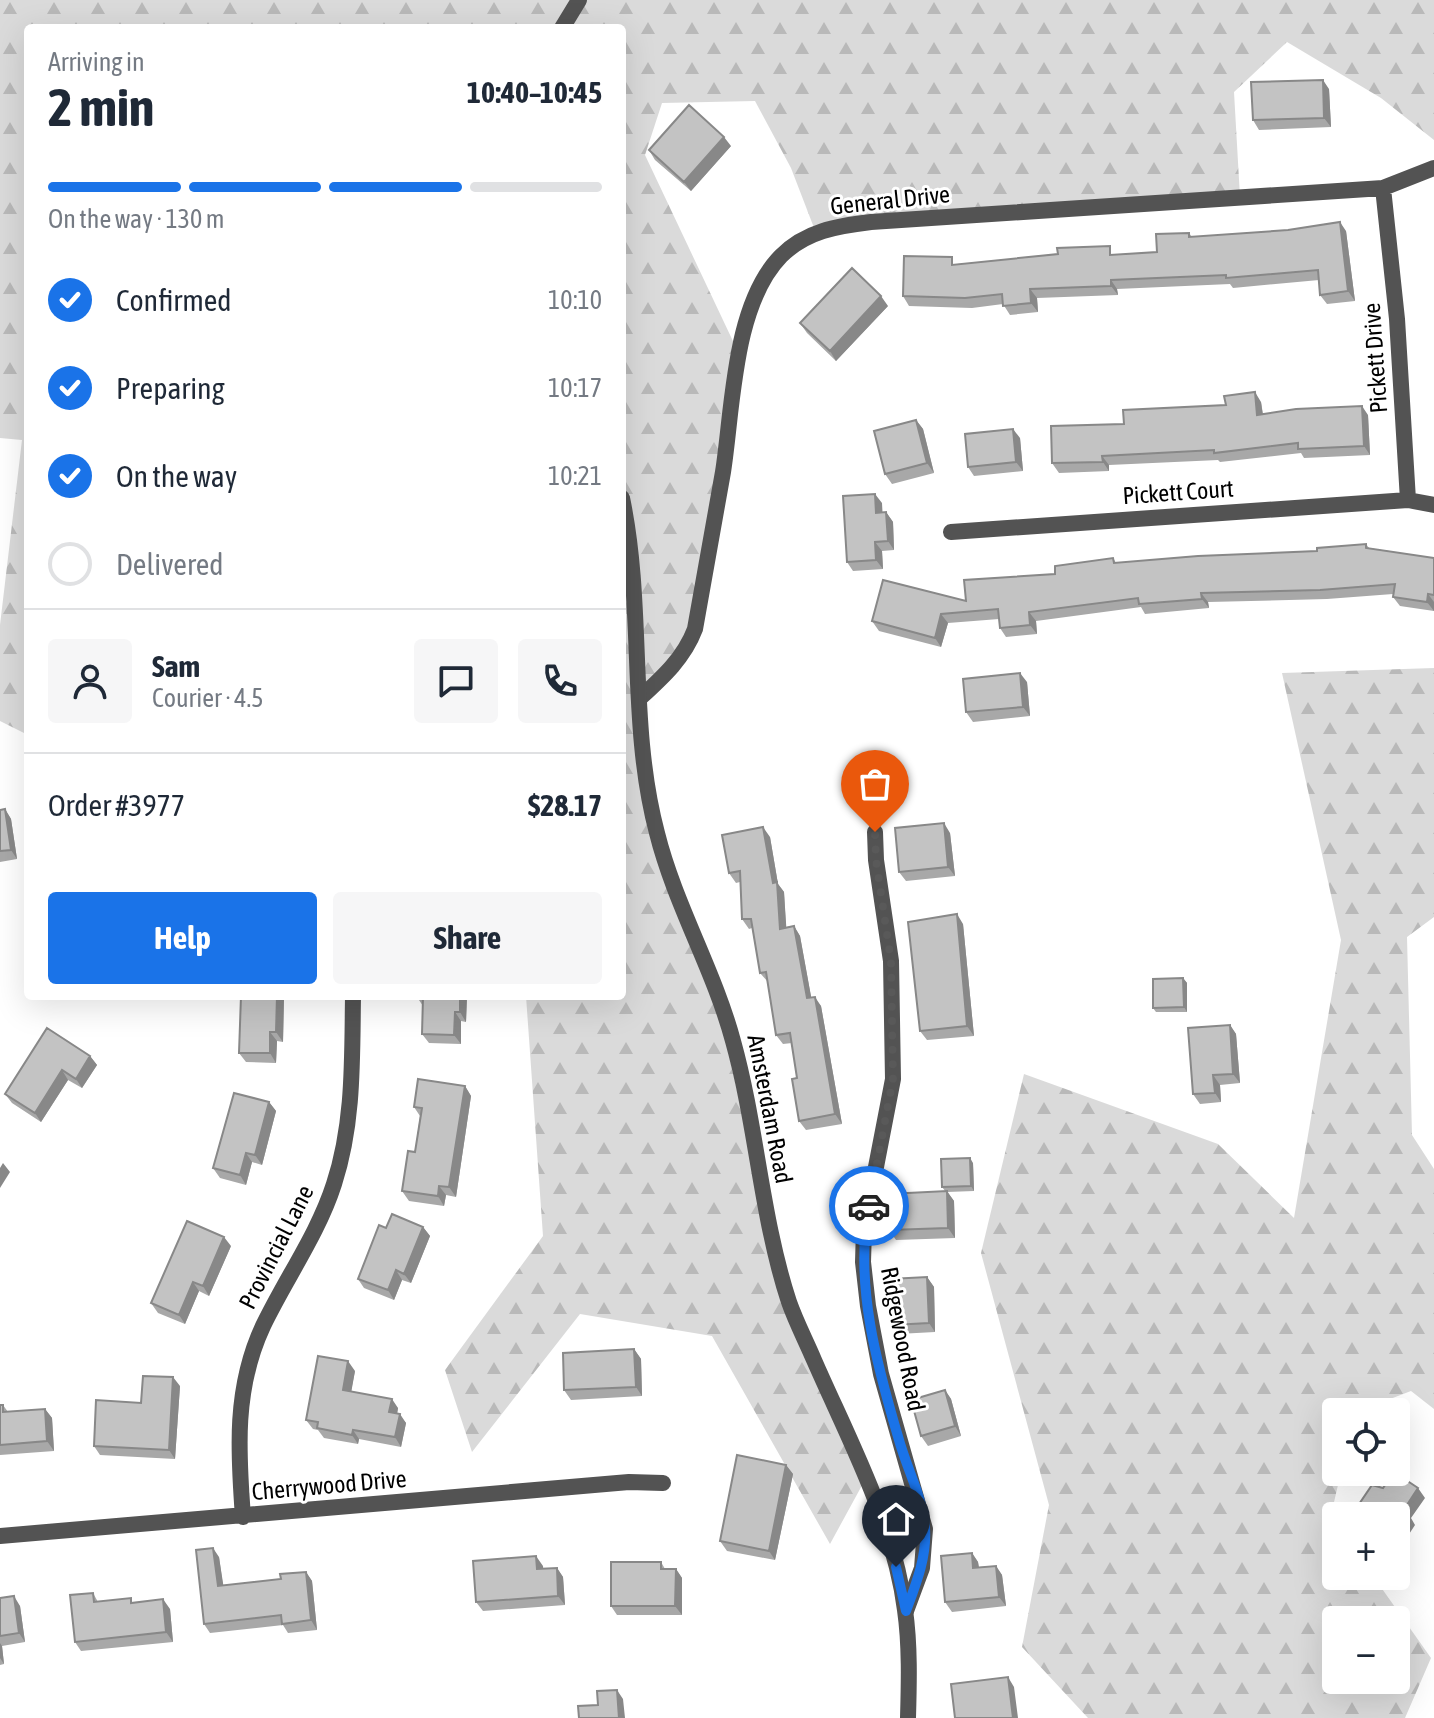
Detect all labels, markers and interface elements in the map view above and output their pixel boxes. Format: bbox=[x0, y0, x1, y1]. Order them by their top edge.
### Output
text: Arriving in bbox=[48, 47, 145, 77]
text: 10:40–10:45 bbox=[467, 75, 602, 109]
text: 2 min bbox=[48, 77, 154, 137]
street label: General Drive bbox=[829, 180, 951, 220]
text: On the way · 130 m bbox=[48, 204, 225, 234]
icon: check bbox=[48, 278, 92, 322]
text: Confirmed bbox=[116, 283, 231, 317]
text: 10:10 bbox=[548, 285, 602, 315]
street label: Pickett Drive bbox=[1358, 302, 1392, 414]
icon: check bbox=[48, 366, 92, 410]
text: Preparing bbox=[116, 371, 225, 405]
text: 10:17 bbox=[548, 373, 602, 403]
icon: check bbox=[48, 454, 92, 498]
text: On the way bbox=[116, 459, 237, 493]
text: 10:21 bbox=[548, 461, 602, 491]
street label: Pickett Court bbox=[1122, 475, 1234, 509]
text: Delivered bbox=[116, 547, 224, 581]
button: person bbox=[48, 639, 132, 723]
button: chat bbox=[414, 639, 498, 723]
button: phone bbox=[518, 639, 602, 723]
text: Sam bbox=[152, 649, 200, 683]
text: Courier · 4.5 bbox=[152, 683, 263, 713]
pin bbox=[841, 750, 909, 832]
icon: bag bbox=[853, 762, 897, 806]
text: Order #3977 bbox=[48, 788, 185, 822]
text: $28.17 bbox=[528, 788, 602, 822]
button: Help bbox=[48, 892, 317, 984]
button: Share bbox=[333, 892, 602, 984]
street label: Amsterdam Road bbox=[742, 1032, 798, 1186]
courier bbox=[829, 1166, 909, 1246]
street label: Provincial Lane bbox=[233, 1181, 319, 1313]
icon: car bbox=[847, 1184, 891, 1228]
street label: Ridgewood Road bbox=[876, 1265, 930, 1413]
map controls bbox=[1322, 1398, 1410, 1694]
button: locate bbox=[1322, 1398, 1410, 1486]
street label: Cherrywood Drive bbox=[250, 1465, 408, 1505]
pin bbox=[862, 1485, 930, 1567]
icon: home bbox=[874, 1497, 918, 1541]
button: + bbox=[1322, 1502, 1410, 1590]
button: − bbox=[1322, 1606, 1410, 1694]

